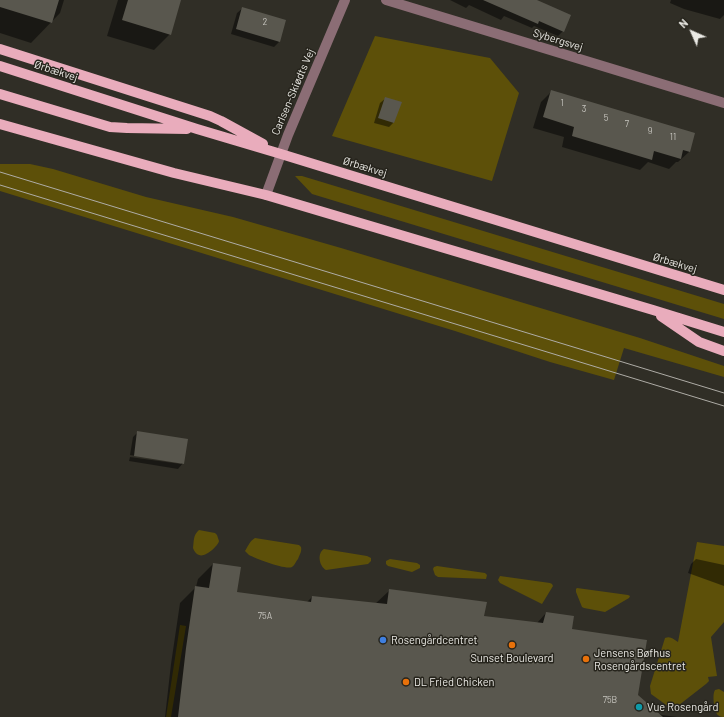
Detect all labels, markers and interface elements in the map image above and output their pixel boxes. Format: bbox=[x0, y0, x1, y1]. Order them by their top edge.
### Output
north arrow bbox=[672, 12, 712, 52]
text: N bbox=[676, 16, 690, 30]
house number: 2 bbox=[263, 17, 267, 27]
street label: Sybergsvej bbox=[531, 26, 585, 54]
street label: Carlsen-Skiødts Vej bbox=[269, 47, 317, 137]
street label: Ørbækvej bbox=[33, 58, 79, 84]
house number: 1 bbox=[560, 98, 564, 108]
house number: 3 bbox=[582, 104, 586, 114]
house number: 5 bbox=[604, 113, 608, 123]
house number: 7 bbox=[625, 119, 629, 129]
house number: 9 bbox=[648, 126, 652, 136]
house number: 11 bbox=[670, 132, 676, 142]
street label: Ørbækvej bbox=[342, 154, 388, 180]
street label: Ørbækvej bbox=[652, 250, 698, 276]
house number: 75A bbox=[258, 611, 272, 621]
place label: Rosengårdcentret bbox=[391, 633, 477, 647]
marker: Rosengårdcentret bbox=[378, 635, 388, 645]
marker: Sunset Boulevard bbox=[507, 640, 517, 650]
place label: Jensens Bøfhus Rosengårdscentret bbox=[594, 646, 686, 672]
place label: Sunset Boulevard bbox=[470, 651, 554, 665]
marker: Jensens Bøfhus Rosengårdscentret bbox=[581, 654, 591, 664]
place label: DL Fried Chicken bbox=[414, 675, 494, 689]
marker: DL Fried Chicken bbox=[401, 677, 411, 687]
house number: 75B bbox=[603, 695, 617, 705]
place label: Vue Rosengård bbox=[647, 700, 719, 714]
marker: Vue Rosengård bbox=[634, 702, 644, 712]

